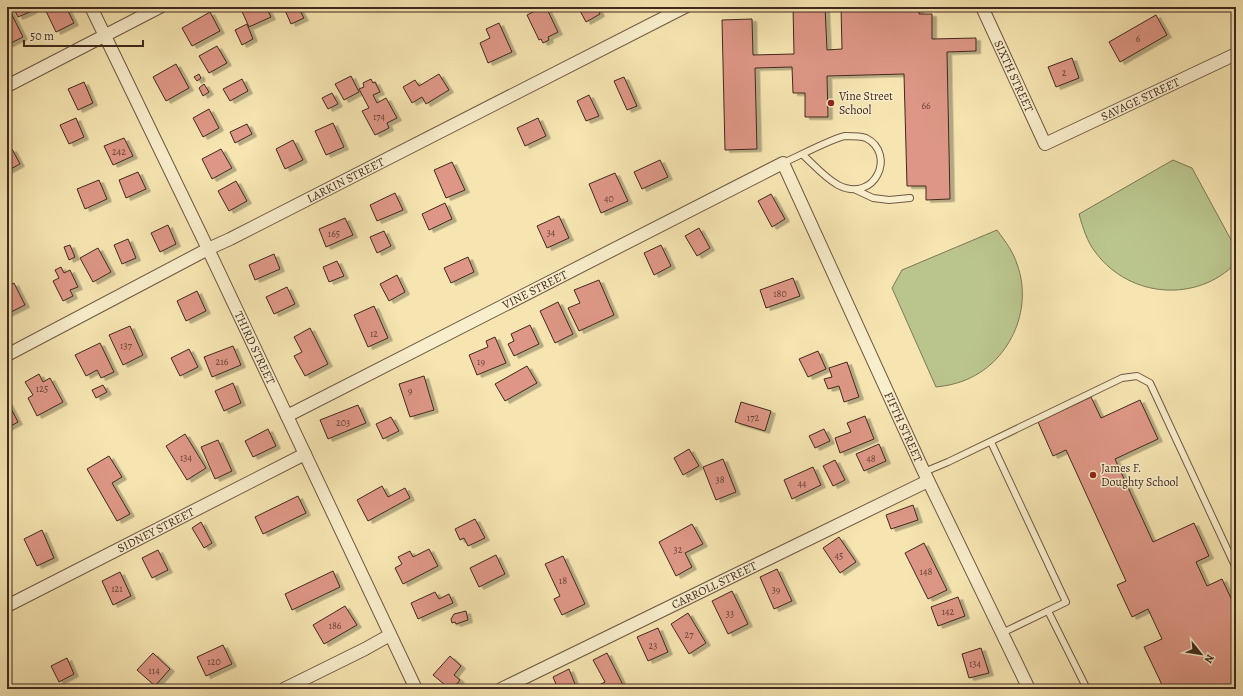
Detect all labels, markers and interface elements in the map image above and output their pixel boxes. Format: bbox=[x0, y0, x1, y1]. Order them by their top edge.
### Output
scale bar bbox=[24, 22, 143, 48]
text: 50 m bbox=[30, 28, 54, 44]
house number: 6 bbox=[1136, 32, 1141, 45]
street label: SIXTH STREET bbox=[990, 37, 1037, 115]
house number: 2 bbox=[1062, 66, 1067, 79]
street label: SAVAGE STREET bbox=[1098, 74, 1182, 125]
place label: Vine Street School bbox=[838, 88, 893, 118]
marker: Vine Street School bbox=[826, 98, 836, 108]
house number: 66 bbox=[921, 99, 931, 112]
house number: 174 bbox=[373, 110, 386, 123]
house number: 242 bbox=[112, 145, 126, 158]
street label: LARKIN STREET bbox=[304, 154, 387, 206]
house number: 40 bbox=[604, 192, 614, 205]
house number: 34 bbox=[547, 226, 556, 239]
house number: 165 bbox=[328, 227, 340, 240]
street label: VINE STREET bbox=[499, 266, 570, 313]
house number: 180 bbox=[773, 287, 787, 300]
street label: THIRD STREET bbox=[231, 309, 279, 387]
house number: 12 bbox=[370, 327, 378, 340]
house number: 137 bbox=[120, 339, 133, 352]
house number: 216 bbox=[216, 355, 229, 368]
house number: 19 bbox=[477, 355, 485, 368]
house number: 125 bbox=[36, 382, 48, 395]
house number: 9 bbox=[408, 384, 413, 397]
street label: FIFTH STREET bbox=[880, 389, 927, 465]
house number: 172 bbox=[747, 411, 759, 424]
house number: 203 bbox=[336, 416, 350, 429]
house number: 134 bbox=[180, 451, 193, 464]
house number: 48 bbox=[866, 452, 876, 465]
place label: James F. Doughty School bbox=[1101, 460, 1179, 490]
marker: James F. Doughty School bbox=[1088, 470, 1098, 480]
house number: 38 bbox=[715, 473, 725, 486]
house number: 44 bbox=[797, 477, 807, 490]
street label: SIDNEY STREET bbox=[115, 504, 197, 556]
house number: 32 bbox=[674, 543, 683, 556]
house number: 45 bbox=[835, 549, 843, 562]
street label: CARROLL STREET bbox=[669, 558, 760, 613]
house number: 148 bbox=[920, 565, 933, 578]
house number: 18 bbox=[559, 574, 567, 587]
house number: 121 bbox=[111, 582, 123, 595]
house number: 39 bbox=[772, 583, 781, 596]
house number: 142 bbox=[942, 605, 955, 618]
house number: 33 bbox=[726, 607, 734, 620]
house number: 186 bbox=[329, 619, 342, 632]
house number: 27 bbox=[685, 628, 694, 641]
north arrow bbox=[1181, 634, 1221, 674]
house number: 23 bbox=[649, 639, 657, 652]
text: N bbox=[1201, 652, 1218, 666]
house number: 120 bbox=[207, 655, 221, 668]
house number: 134 bbox=[969, 657, 982, 670]
house number: 114 bbox=[148, 664, 160, 677]

